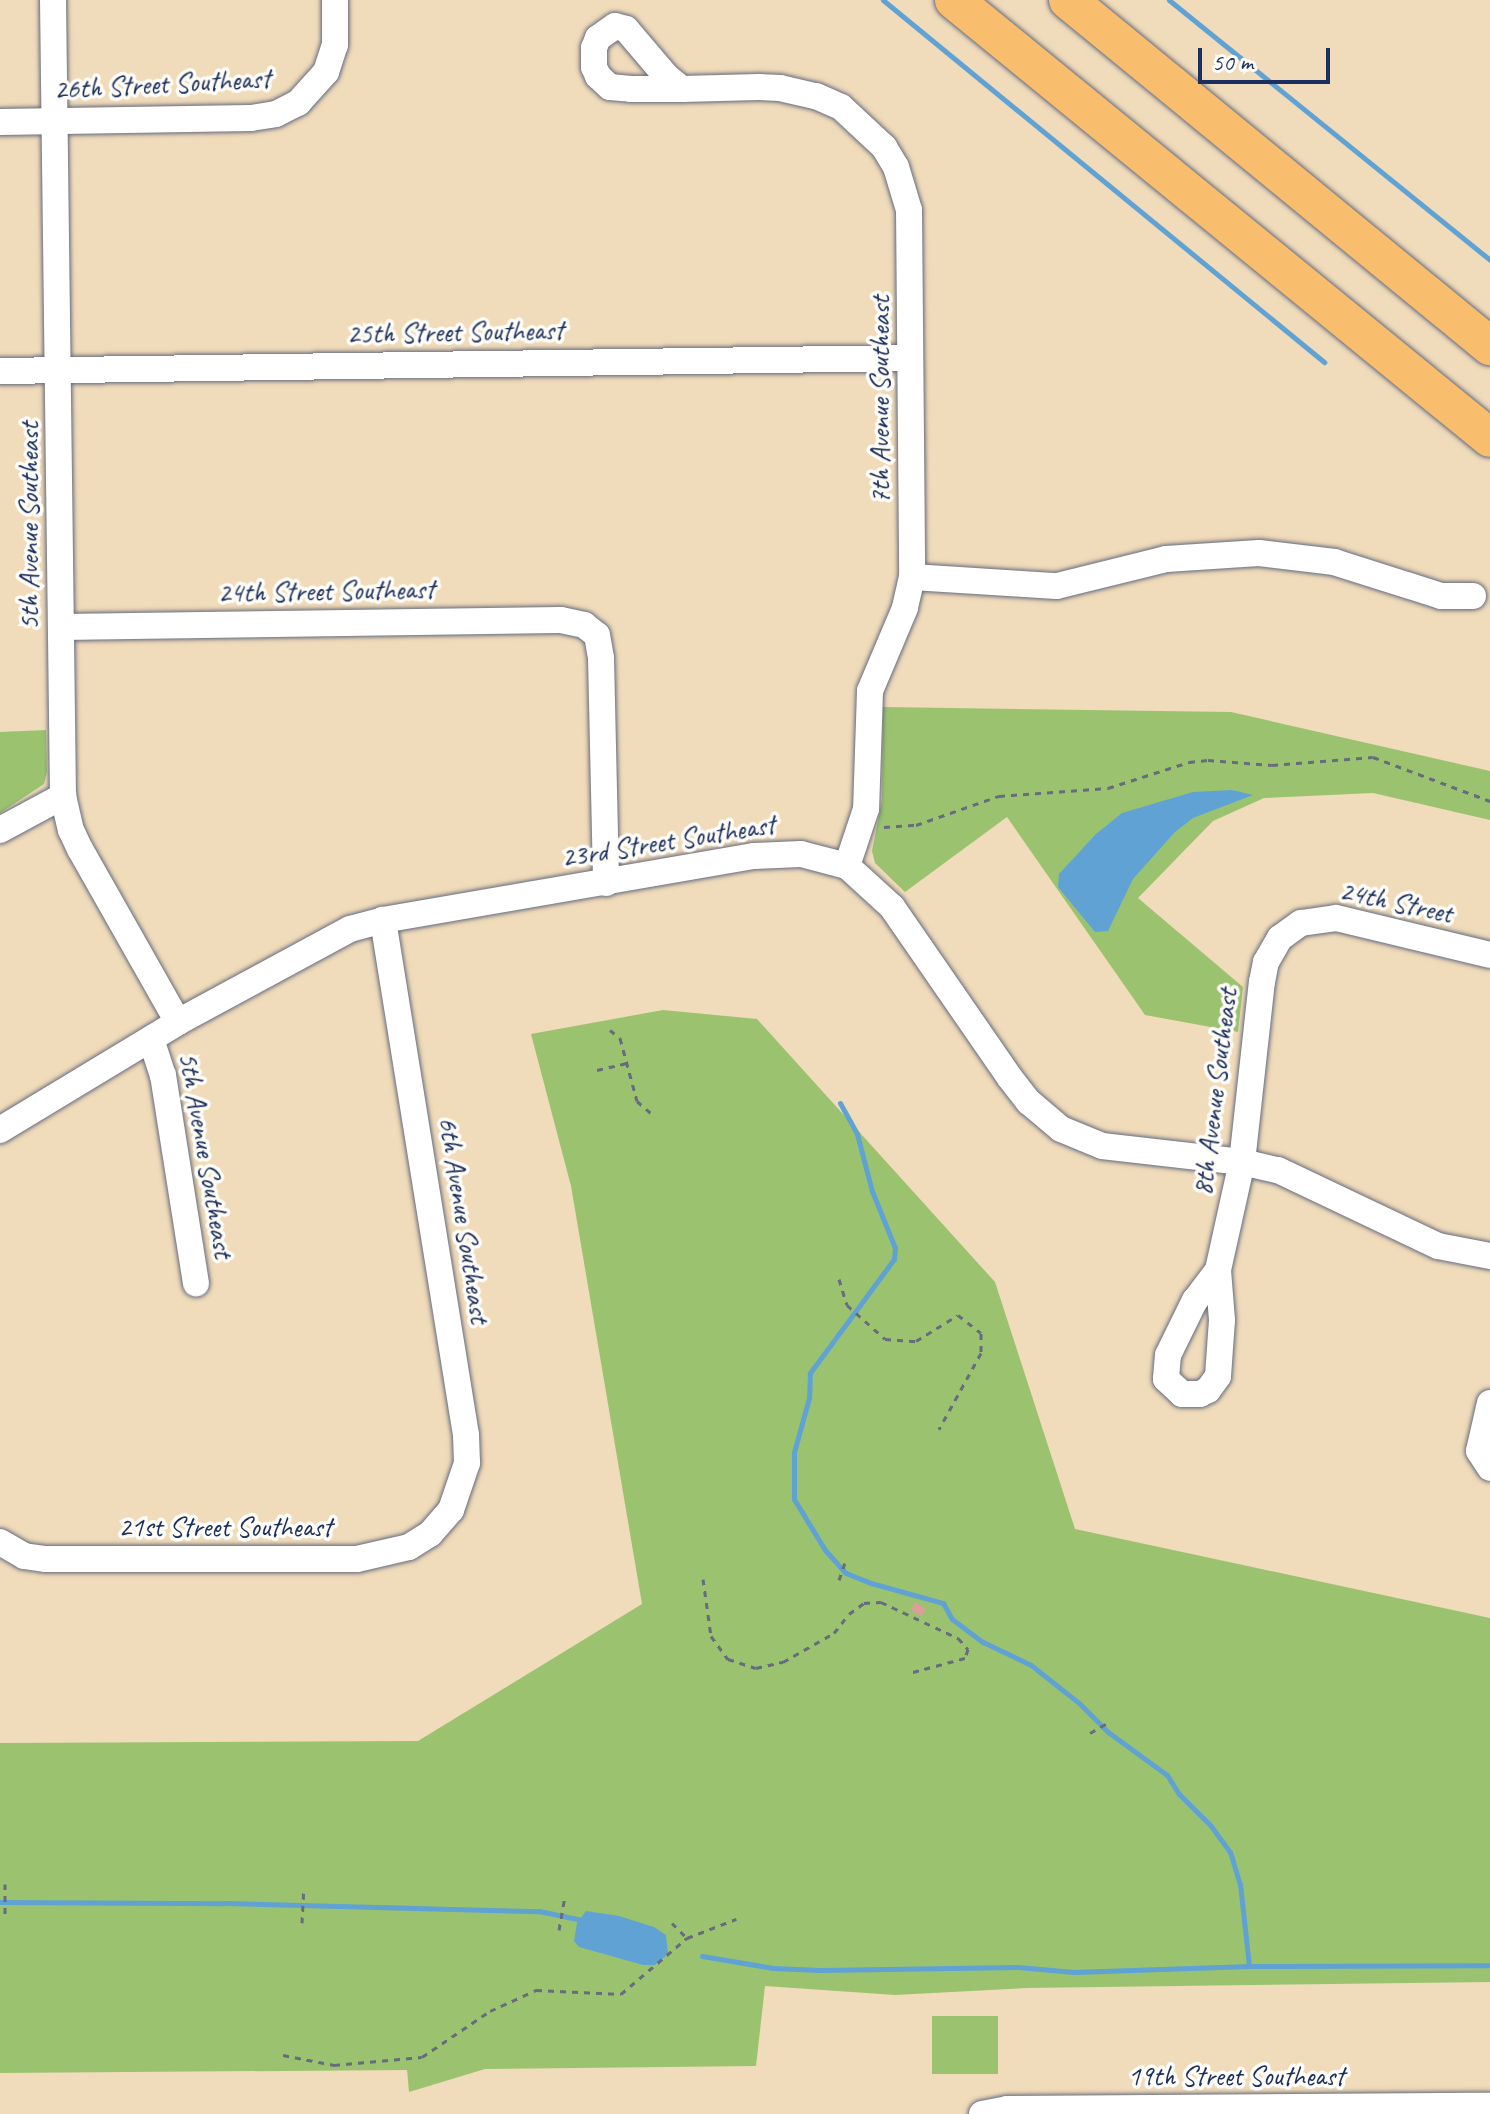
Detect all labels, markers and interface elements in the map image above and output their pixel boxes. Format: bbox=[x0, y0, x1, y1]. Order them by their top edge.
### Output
scale bar bbox=[1202, 32, 1334, 82]
text: 50 m bbox=[1212, 47, 1253, 77]
street label: 26th Street Southeast bbox=[53, 62, 271, 106]
street label: 7th Avenue Southeast bbox=[863, 296, 897, 504]
street label: 25th Street Southeast bbox=[346, 313, 564, 351]
street label: 5th Avenue Southeast bbox=[12, 422, 46, 630]
street label: 24th Street Southeast bbox=[217, 572, 435, 610]
street label: 23rd Street Southeast bbox=[558, 807, 778, 875]
street label: 24th Street bbox=[1336, 874, 1456, 930]
street label: 8th Avenue Southeast bbox=[1186, 987, 1244, 1197]
street label: 5th Avenue Southeast bbox=[171, 1050, 241, 1260]
street label: 6th Avenue Southeast bbox=[431, 1115, 497, 1325]
street label: 21st Street Southeast bbox=[118, 1510, 332, 1544]
street label: 19th Street Southeast bbox=[1127, 2059, 1345, 2093]

